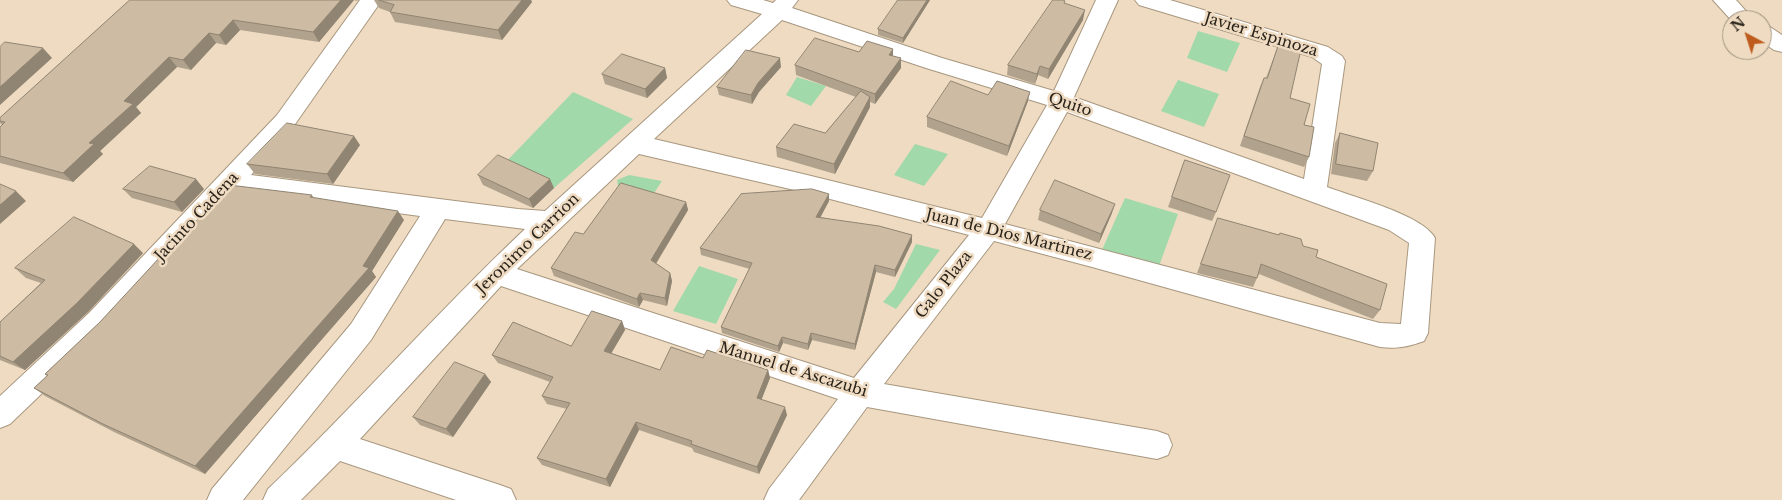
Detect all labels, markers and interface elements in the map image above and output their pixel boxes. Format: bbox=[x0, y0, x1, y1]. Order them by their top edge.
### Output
street label: Javier Espinoza bbox=[1202, 9, 1320, 61]
north arrow bbox=[1722, 10, 1772, 60]
text: N bbox=[1727, 13, 1749, 35]
street label: Quito bbox=[1046, 89, 1094, 121]
street label: Jacinto Cadena bbox=[151, 169, 243, 265]
street label: Jeronimo Carrion bbox=[473, 190, 583, 298]
street label: Juan de Dios Martinez bbox=[924, 206, 1094, 264]
street label: Galo Plaza bbox=[912, 248, 976, 322]
street label: Manuel de Ascazubi bbox=[717, 339, 869, 401]

